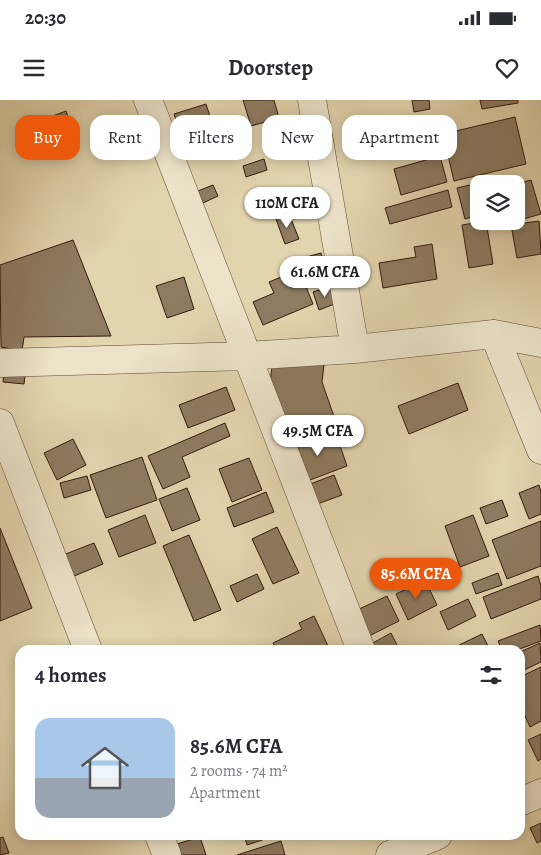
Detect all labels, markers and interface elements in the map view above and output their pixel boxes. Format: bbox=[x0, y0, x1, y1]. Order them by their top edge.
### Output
text: 20:30 bbox=[25, 5, 66, 31]
text: Doorstep bbox=[228, 53, 313, 83]
icon: menu bbox=[20, 54, 48, 82]
icon: heart bbox=[493, 54, 521, 82]
chip: Buy bbox=[15, 115, 80, 160]
chip: Rent bbox=[90, 115, 160, 160]
chip: Filters bbox=[170, 115, 252, 160]
chip: New bbox=[262, 115, 332, 160]
chip: Apartment bbox=[342, 115, 457, 160]
map controls bbox=[470, 175, 525, 230]
button: layers bbox=[470, 175, 525, 230]
pin: 110M CFA bbox=[235, 186, 339, 229]
text: 110M CFA bbox=[255, 192, 319, 214]
pin: 61.6M CFA bbox=[268, 256, 382, 298]
text: 61.6M CFA bbox=[290, 261, 360, 283]
pin: 49.5M CFA bbox=[261, 414, 375, 457]
text: 49.5M CFA bbox=[283, 420, 353, 442]
pin: 85.6M CFA bbox=[359, 558, 473, 600]
text: 85.6M CFA bbox=[381, 563, 451, 585]
text: 4 homes bbox=[35, 661, 107, 689]
icon: filters bbox=[477, 661, 505, 689]
text: 85.6M CFA bbox=[190, 732, 282, 760]
icon: home bbox=[75, 738, 135, 798]
text: 2 rooms · 74 m² bbox=[190, 760, 288, 782]
text: Apartment bbox=[190, 782, 261, 804]

